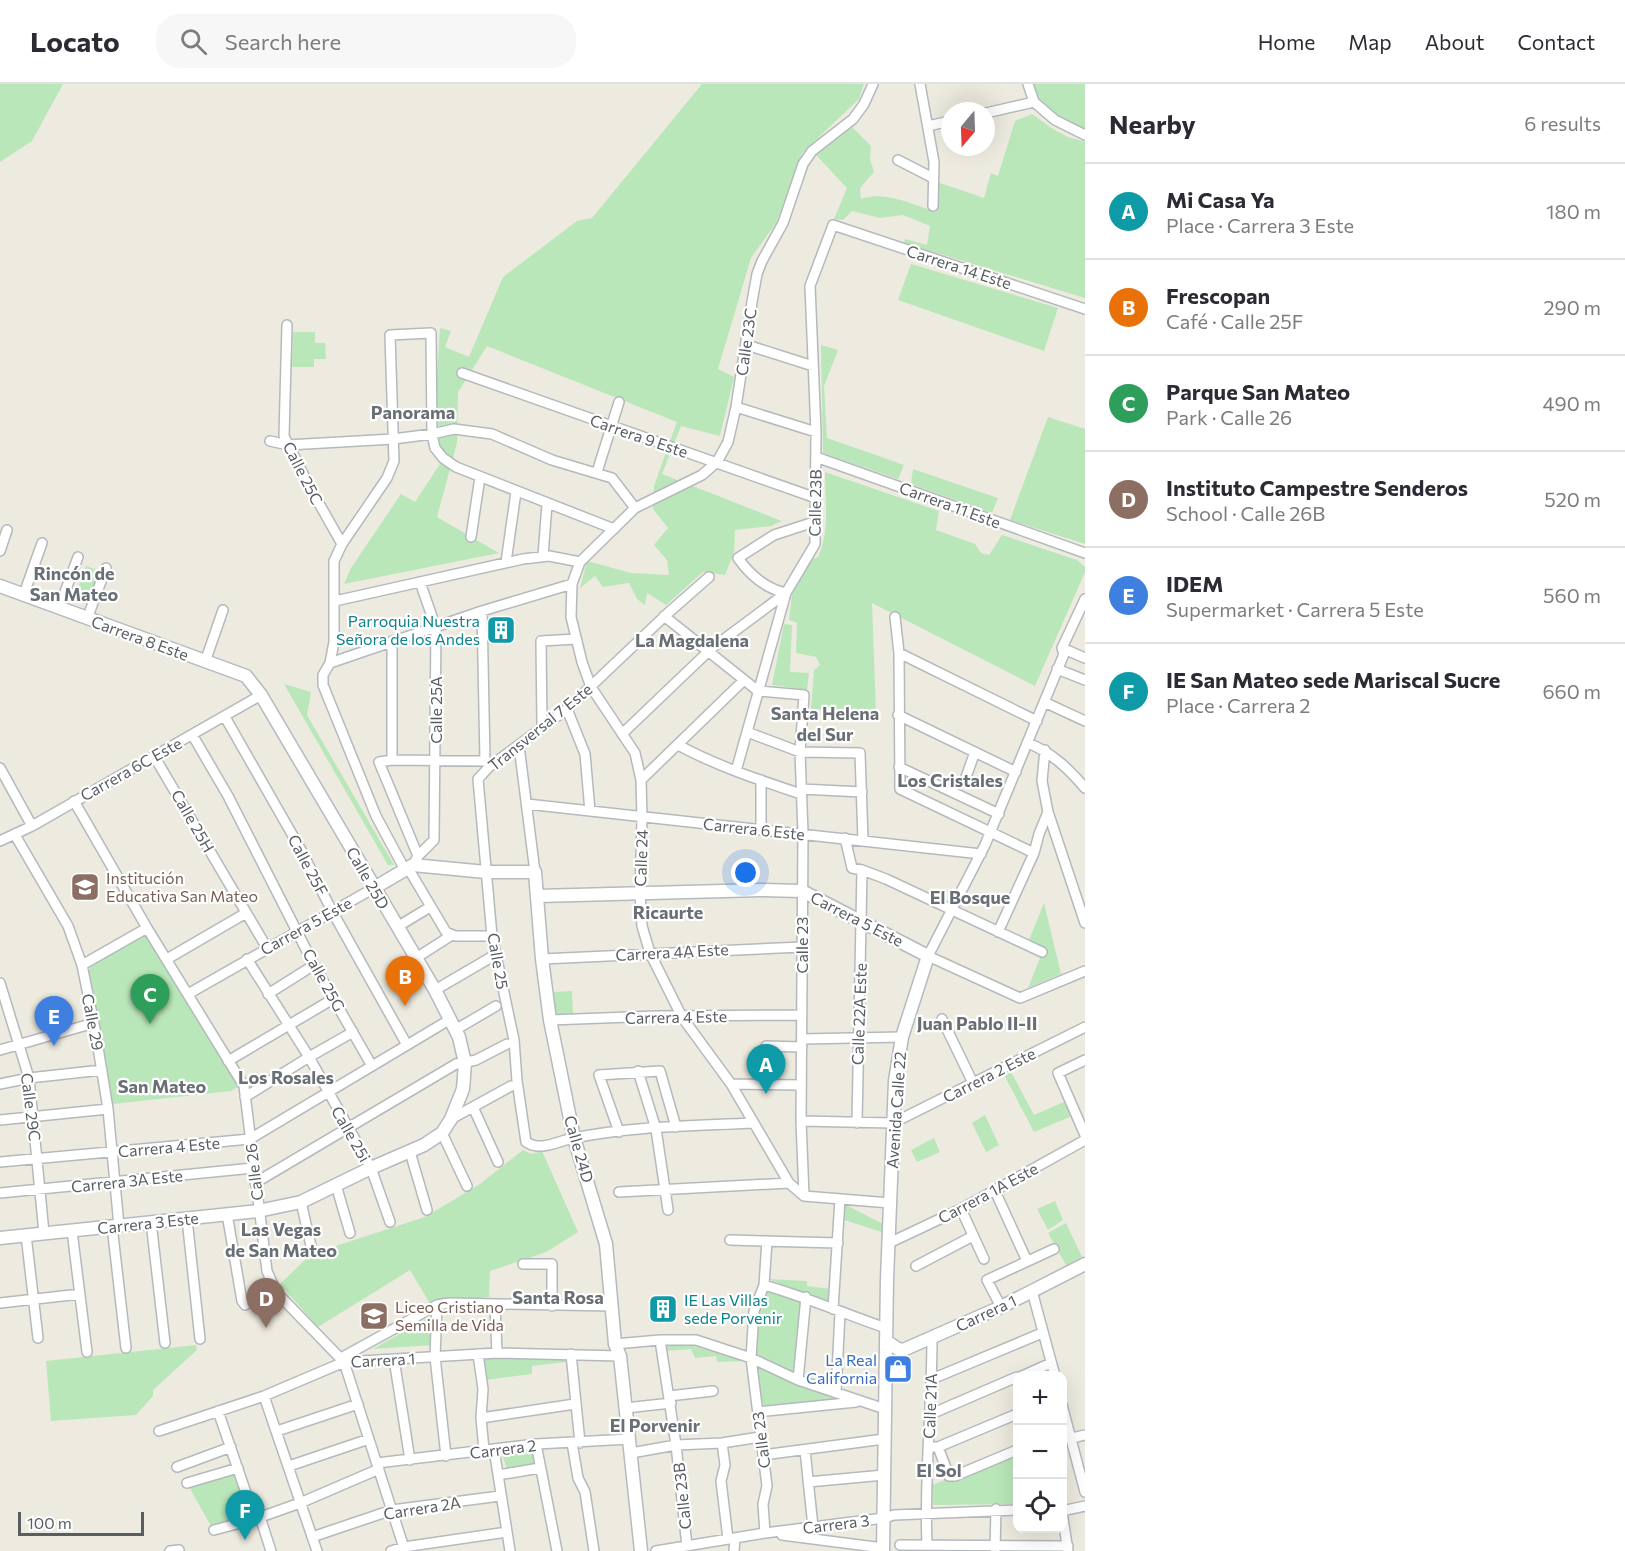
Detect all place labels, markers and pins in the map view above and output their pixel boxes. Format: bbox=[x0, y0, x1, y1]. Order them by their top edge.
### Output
place label: Parroquia Nuestra Señora de los Andes bbox=[336, 611, 480, 648]
building icon: Parroquia Nuestra Señora de los Andes bbox=[485, 614, 517, 646]
place label: Institución Educativa San Mateo bbox=[106, 868, 258, 905]
school or university icon: Institución Educativa San Mateo bbox=[69, 871, 101, 903]
pin: B bbox=[386, 956, 424, 1006]
pin: C bbox=[130, 974, 170, 1024]
pin: E bbox=[34, 996, 74, 1046]
pin: A bbox=[746, 1044, 786, 1094]
pin: D bbox=[246, 1278, 286, 1328]
place label: IE Las Villas sede Porvenir bbox=[684, 1290, 783, 1327]
building icon: IE Las Villas sede Porvenir bbox=[647, 1293, 679, 1325]
place label: Liceo Cristiano Semilla de Vida bbox=[395, 1297, 504, 1334]
school or university icon: Liceo Cristiano Semilla de Vida bbox=[358, 1300, 390, 1332]
place label: La Real California bbox=[806, 1350, 877, 1387]
shop icon: La Real California bbox=[882, 1353, 914, 1385]
pin: F bbox=[226, 1490, 264, 1540]

